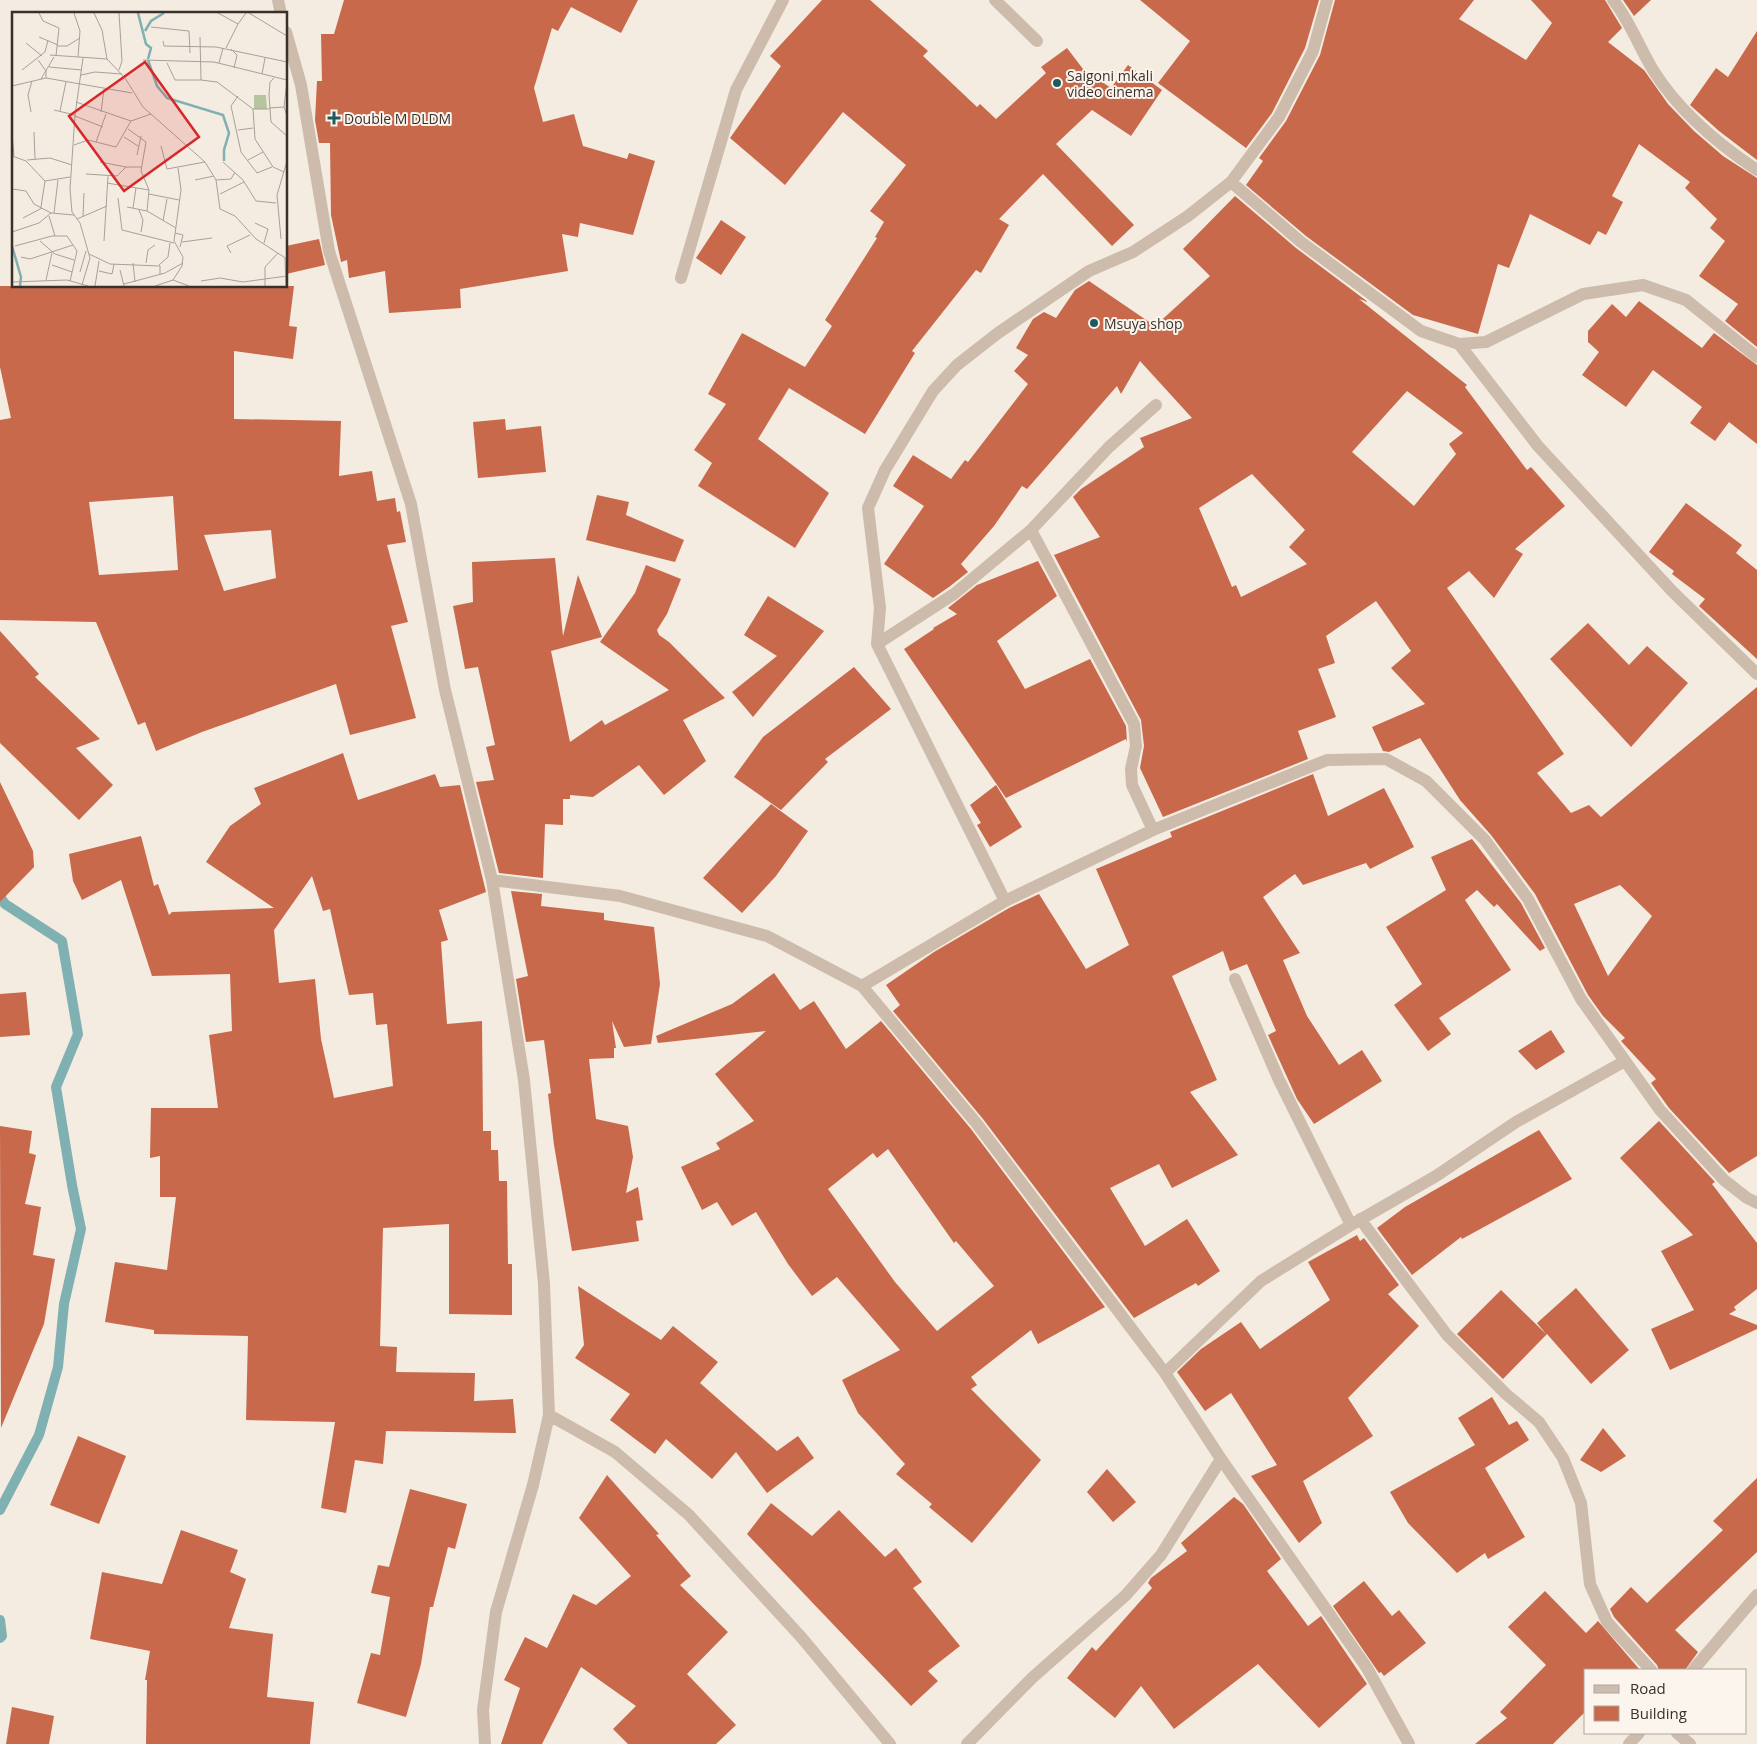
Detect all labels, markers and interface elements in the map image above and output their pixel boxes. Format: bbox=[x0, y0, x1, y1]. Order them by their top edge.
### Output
inset map bbox=[12, 12, 288, 288]
place label: Saigoni mkali video cinema bbox=[1067, 66, 1153, 101]
marker: Saigoni mkali video cinema bbox=[1051, 77, 1063, 89]
place label: Double M DLDM bbox=[344, 109, 451, 128]
marker: Double M DLDM bbox=[328, 112, 340, 124]
place label: Msuya shop bbox=[1104, 314, 1183, 333]
marker: Msuya shop bbox=[1088, 317, 1100, 329]
legend bbox=[1584, 1669, 1747, 1734]
text: Road bbox=[1630, 1678, 1666, 1698]
text: Building bbox=[1630, 1703, 1687, 1723]

